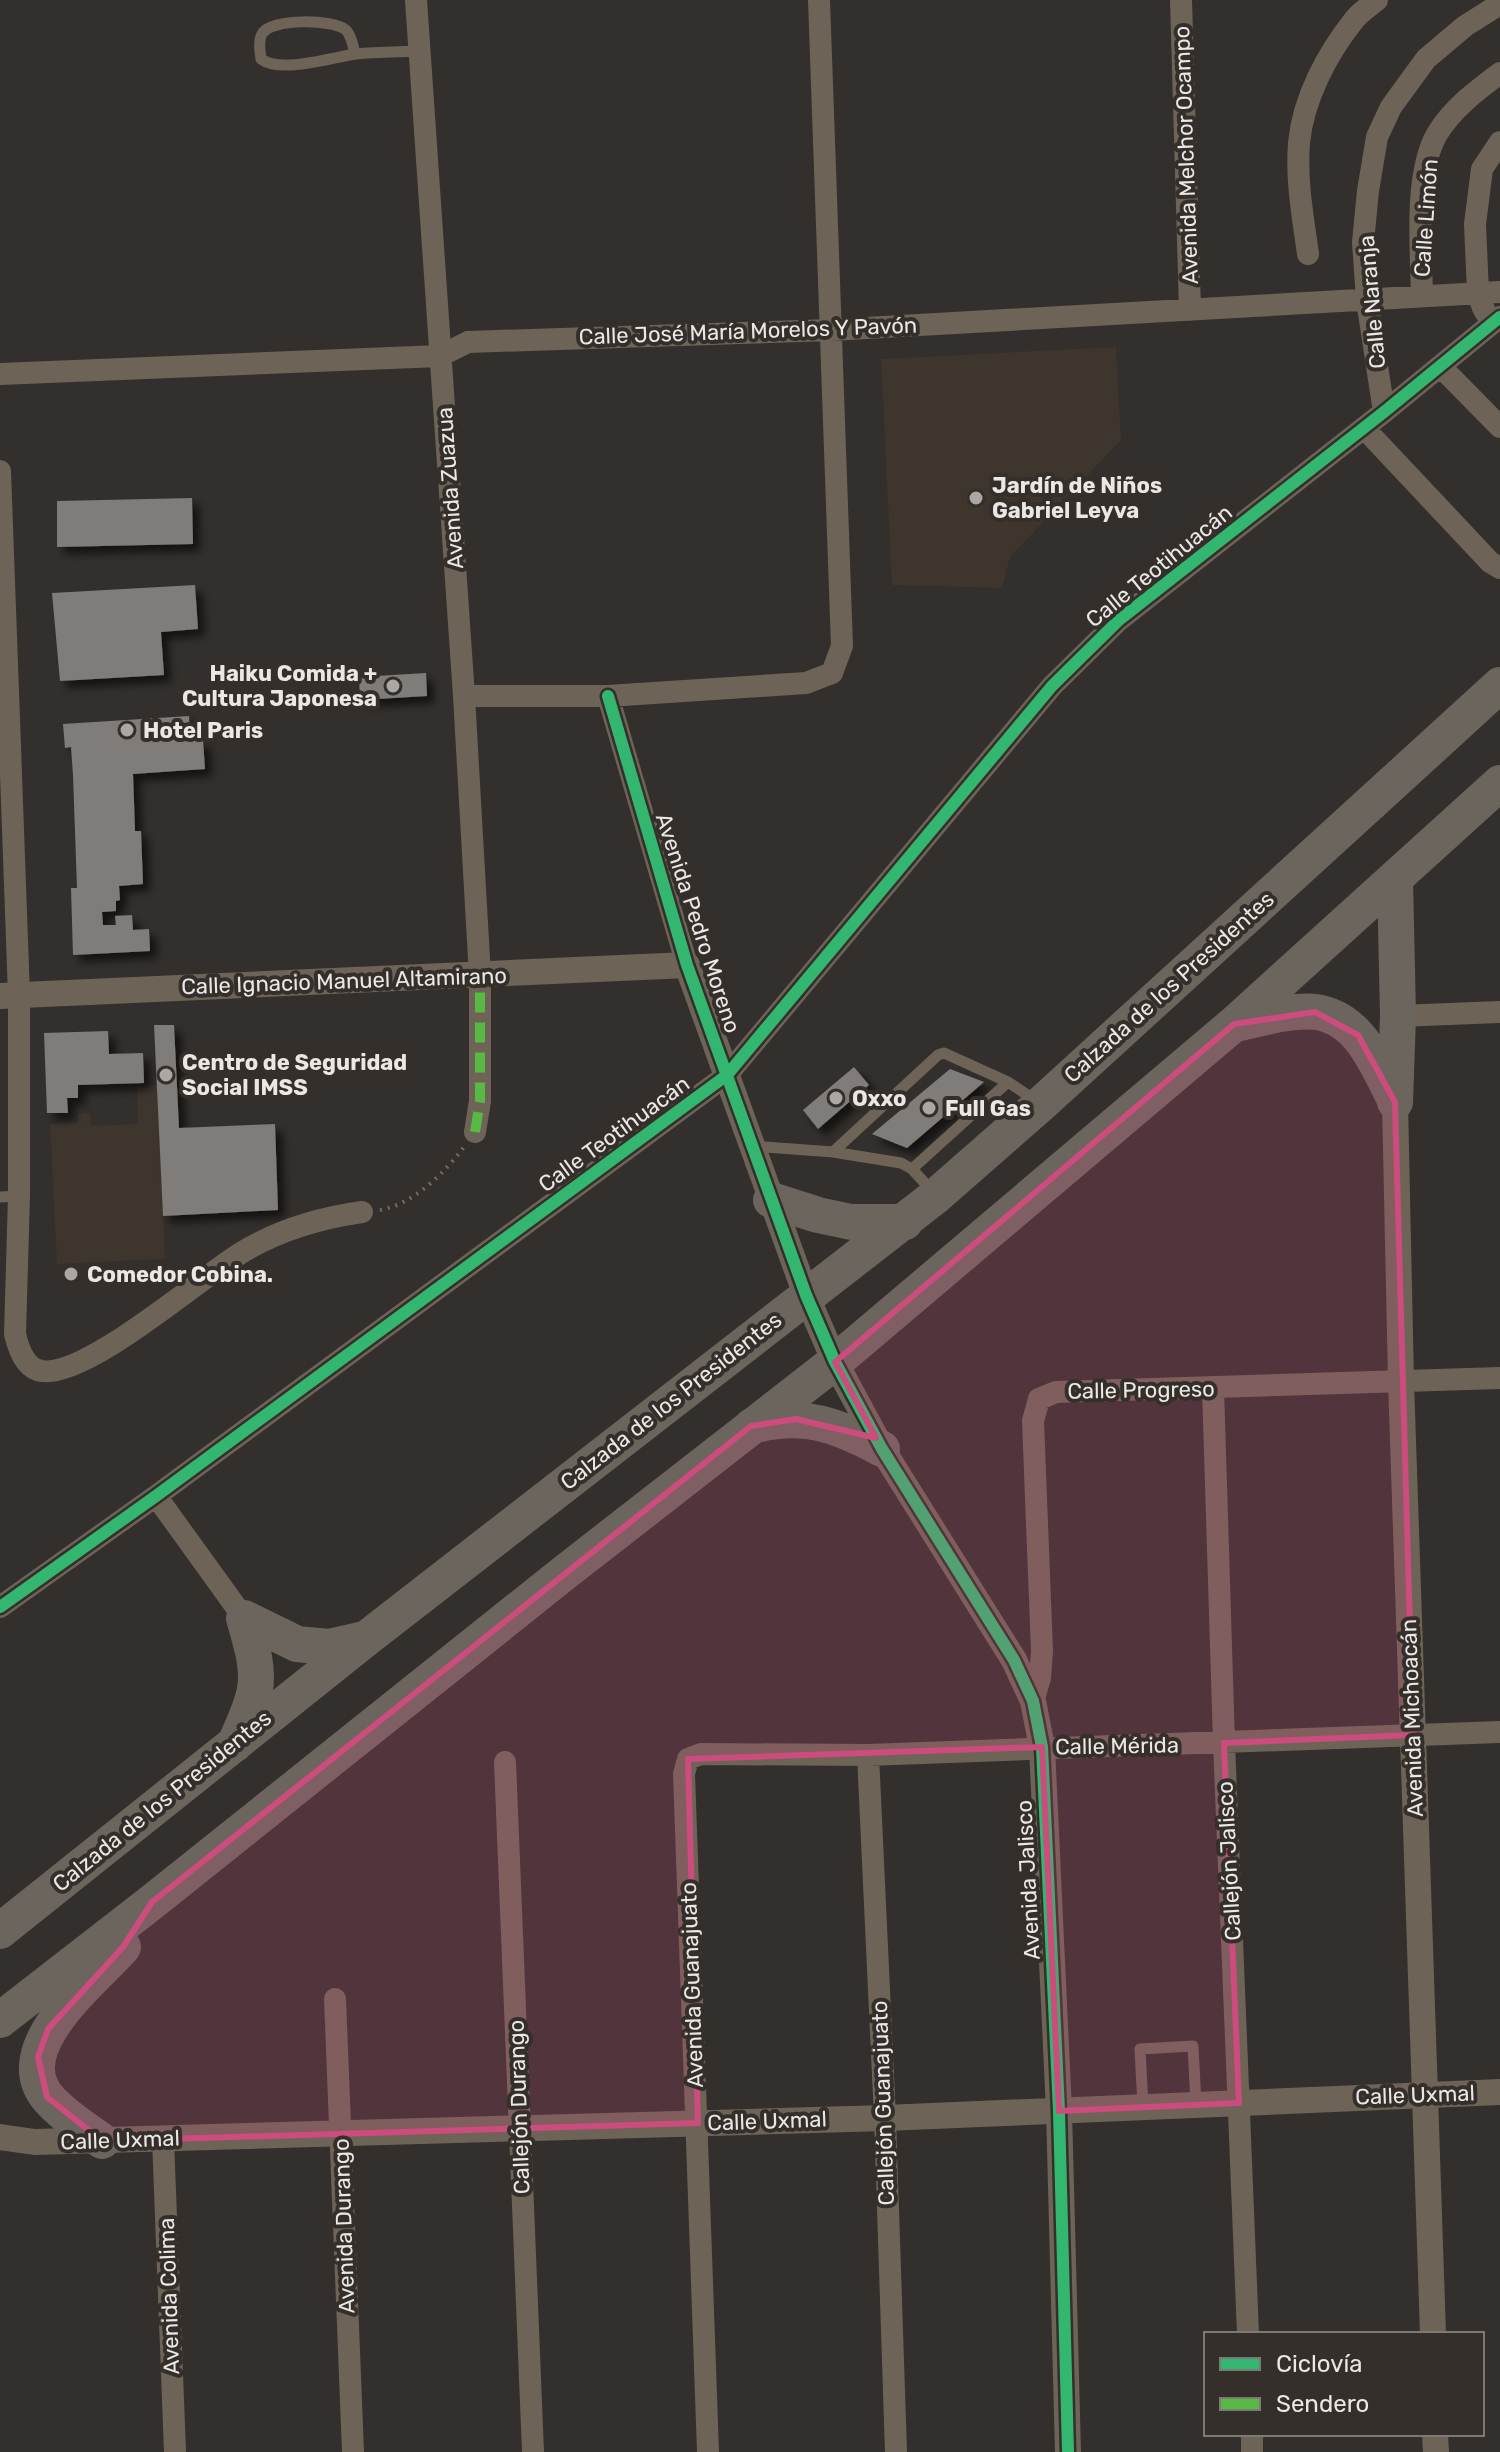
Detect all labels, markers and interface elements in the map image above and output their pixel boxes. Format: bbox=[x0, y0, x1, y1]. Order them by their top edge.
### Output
street label: Avenida Melchor Ocampo bbox=[1168, 25, 1204, 285]
street label: Calle Limón bbox=[1408, 158, 1444, 278]
street label: Calle Naranja bbox=[1353, 234, 1391, 370]
street label: Calle José María Morelos Y Pavón bbox=[578, 312, 918, 350]
street label: Avenida Zuazua bbox=[431, 406, 469, 570]
place label: Jardín de Niños Gabriel Leyva bbox=[992, 472, 1162, 524]
marker: Jardín de Niños Gabriel Leyva bbox=[967, 489, 985, 507]
street label: Calle Teotihuacán bbox=[1080, 499, 1238, 633]
place label: Haiku Comida + Cultura Japonesa bbox=[182, 660, 377, 712]
marker: Haiku Comida + Cultura Japonesa bbox=[384, 677, 402, 695]
place label: Hotel Paris bbox=[143, 717, 263, 744]
marker: Hotel Paris bbox=[118, 721, 136, 739]
street label: Avenida Pedro Moreno bbox=[650, 810, 746, 1036]
street label: Calzada de los Presidentes bbox=[1058, 886, 1280, 1088]
street label: Calle Ignacio Manuel Altamirano bbox=[181, 962, 507, 1000]
place label: Centro de Seguridad Social IMSS bbox=[182, 1049, 407, 1101]
marker: Centro de Seguridad Social IMSS bbox=[157, 1066, 175, 1084]
street label: Calle Teotihuacán bbox=[533, 1070, 695, 1198]
place label: Oxxo bbox=[852, 1085, 906, 1112]
marker: Oxxo bbox=[827, 1089, 845, 1107]
place label: Full Gas bbox=[945, 1095, 1031, 1122]
marker: Full Gas bbox=[920, 1099, 938, 1117]
place label: Comedor Cobina. bbox=[87, 1261, 273, 1288]
marker: Comedor Cobina. bbox=[62, 1265, 80, 1283]
street label: Calzada de los Presidentes bbox=[555, 1306, 787, 1496]
street label: Calle Progreso bbox=[1067, 1375, 1215, 1405]
street label: Avenida Michoacán bbox=[1395, 1619, 1429, 1817]
street label: Calzada de los Presidentes bbox=[47, 1704, 277, 1898]
street label: Calle Mérida bbox=[1055, 1731, 1179, 1761]
street label: Callejón Jalisco bbox=[1211, 1781, 1247, 1941]
street label: Avenida Jalisco bbox=[1010, 1799, 1046, 1961]
street label: Avenida Guanajuato bbox=[675, 1882, 709, 2088]
street label: Callejón Guanajuato bbox=[866, 2000, 900, 2206]
street label: Callejón Durango bbox=[502, 2019, 536, 2195]
street label: Calle Uxmal bbox=[1355, 2079, 1475, 2111]
street label: Calle Uxmal bbox=[707, 2105, 827, 2137]
street label: Calle Uxmal bbox=[60, 2124, 180, 2156]
street label: Avenida Durango bbox=[327, 2138, 361, 2314]
street label: Avenida Colima bbox=[153, 2217, 185, 2375]
legend bbox=[1204, 2332, 1484, 2436]
text: Ciclovía bbox=[1276, 2350, 1363, 2378]
text: Sendero bbox=[1276, 2390, 1369, 2418]

